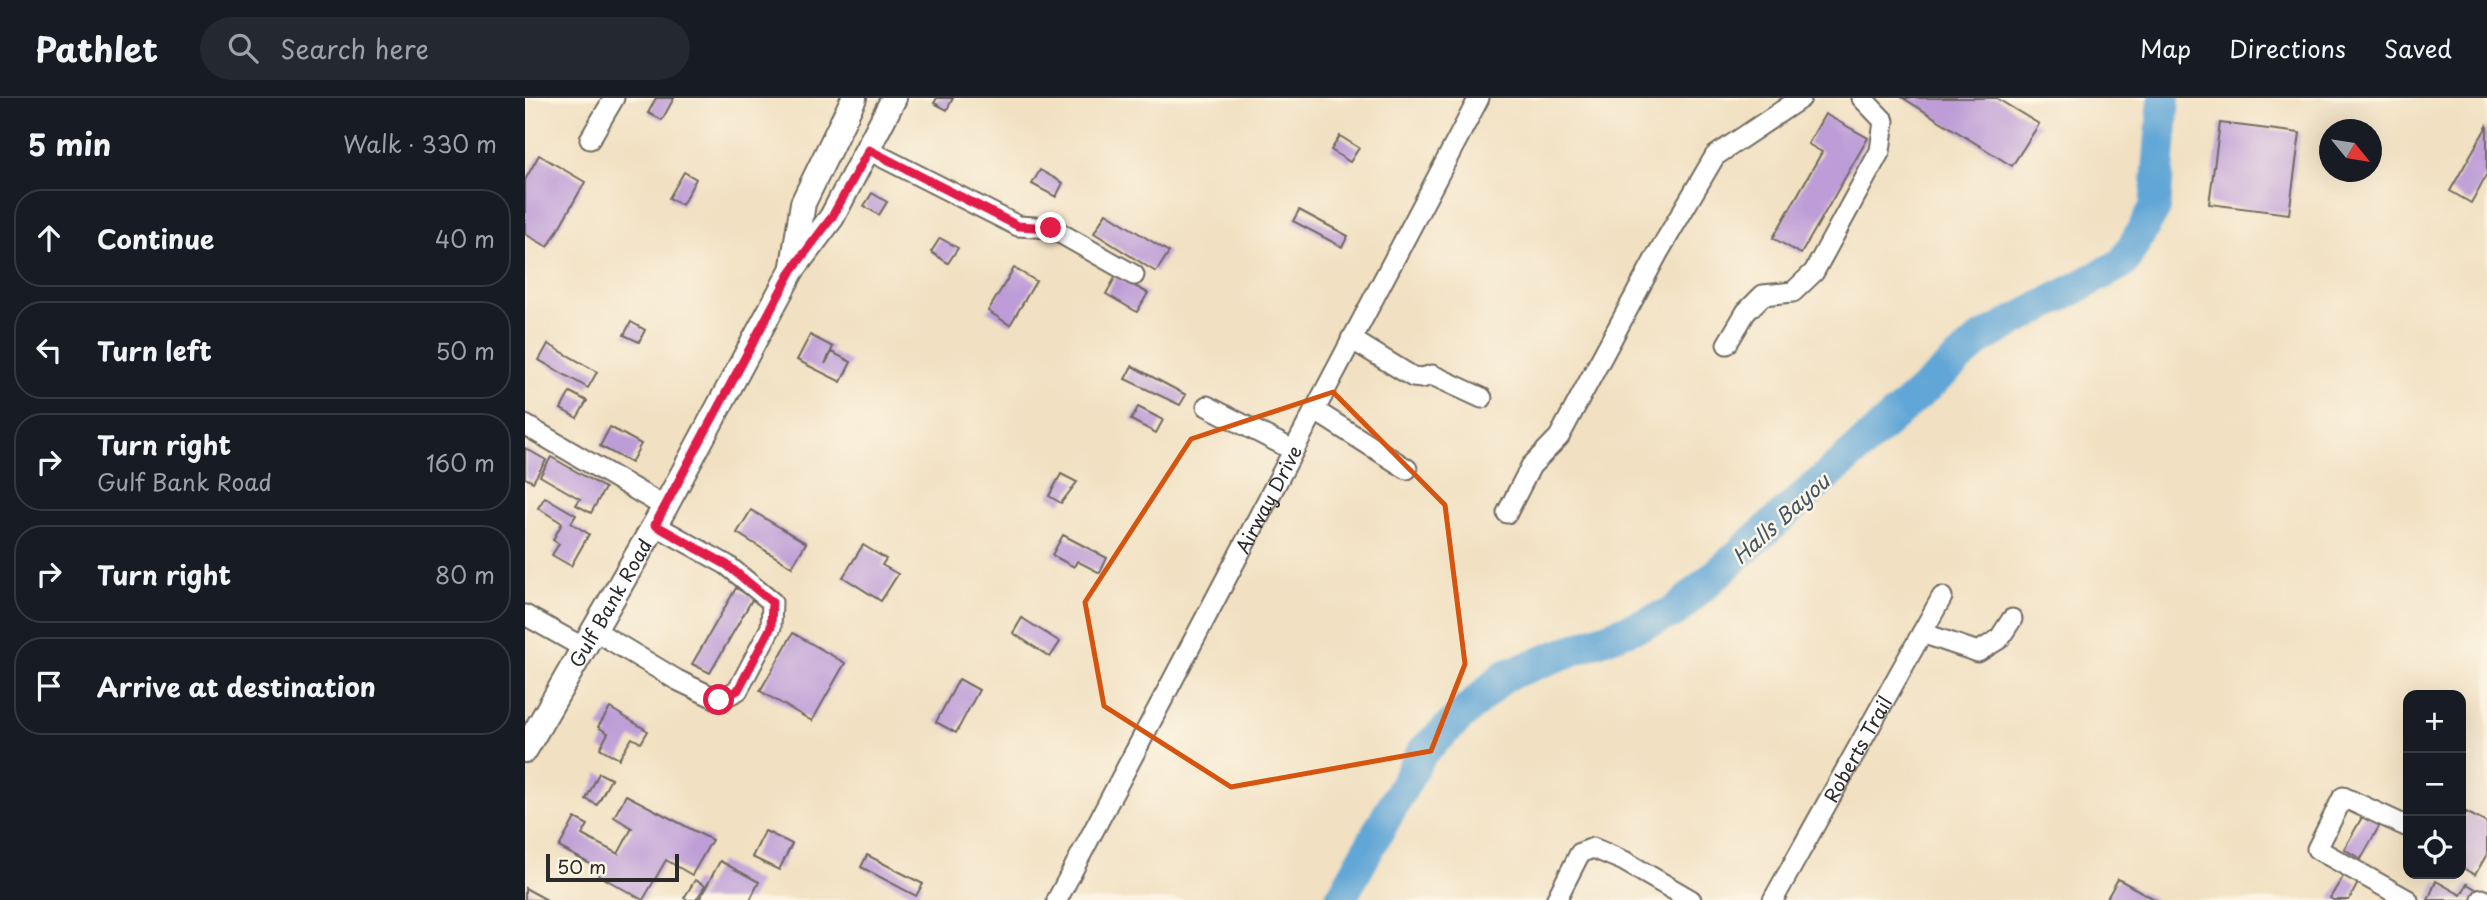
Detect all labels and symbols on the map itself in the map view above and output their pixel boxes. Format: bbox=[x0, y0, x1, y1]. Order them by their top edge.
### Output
north arrow bbox=[2319, 119, 2382, 182]
route end bbox=[1035, 212, 1066, 243]
street label: Airway Drive bbox=[1228, 440, 1308, 558]
water label: Halls Bayou bbox=[1724, 464, 1837, 571]
street label: Gulf Bank Road bbox=[562, 533, 658, 672]
route start bbox=[703, 684, 734, 715]
street label: Roberts Trail bbox=[1816, 691, 1898, 807]
scale bar bbox=[546, 851, 679, 883]

